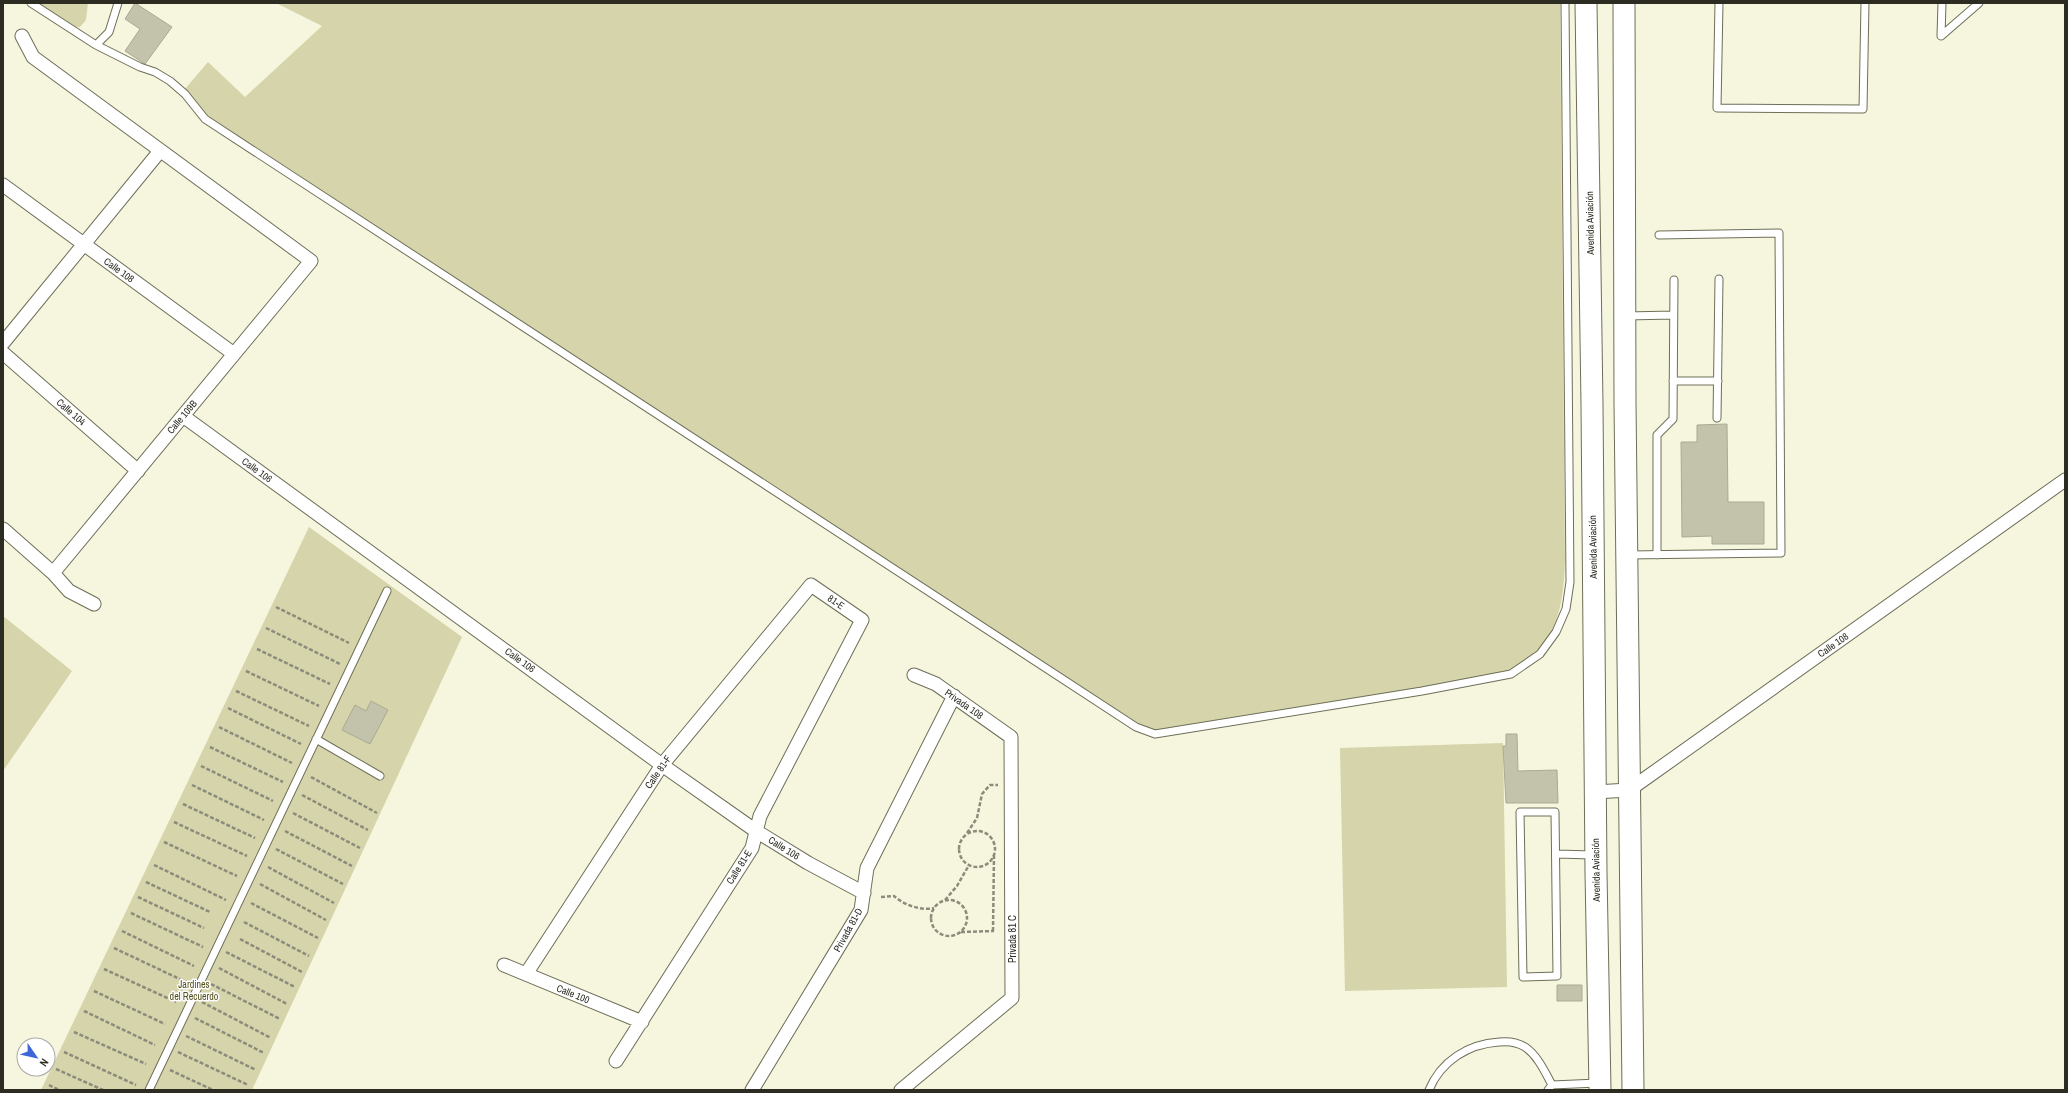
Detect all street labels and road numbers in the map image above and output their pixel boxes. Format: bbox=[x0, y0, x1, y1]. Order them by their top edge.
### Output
street label: Avenida Aviación bbox=[1583, 191, 1597, 256]
street label: Calle 108 bbox=[101, 255, 137, 286]
street label: Calle 104 bbox=[54, 396, 89, 429]
street label: Calle 109B bbox=[164, 397, 200, 437]
street label: Calle 106 bbox=[239, 455, 275, 486]
street label: Avenida Aviación bbox=[1586, 515, 1600, 580]
street label: 81-E bbox=[825, 592, 847, 612]
street label: Calle 108 bbox=[1815, 629, 1851, 660]
street label: Calle 106 bbox=[502, 645, 538, 676]
street label: Privada 108 bbox=[942, 686, 986, 722]
street label: Calle 81-F bbox=[642, 753, 674, 791]
street label: Calle 106 bbox=[766, 833, 803, 863]
street label: Avenida Aviación bbox=[1589, 838, 1603, 903]
street label: Calle 81-E bbox=[723, 847, 755, 887]
street label: Privada 81-D bbox=[831, 906, 865, 954]
street label: Privada 81 C bbox=[1006, 915, 1019, 963]
street label: Calle 100 bbox=[555, 981, 592, 1007]

